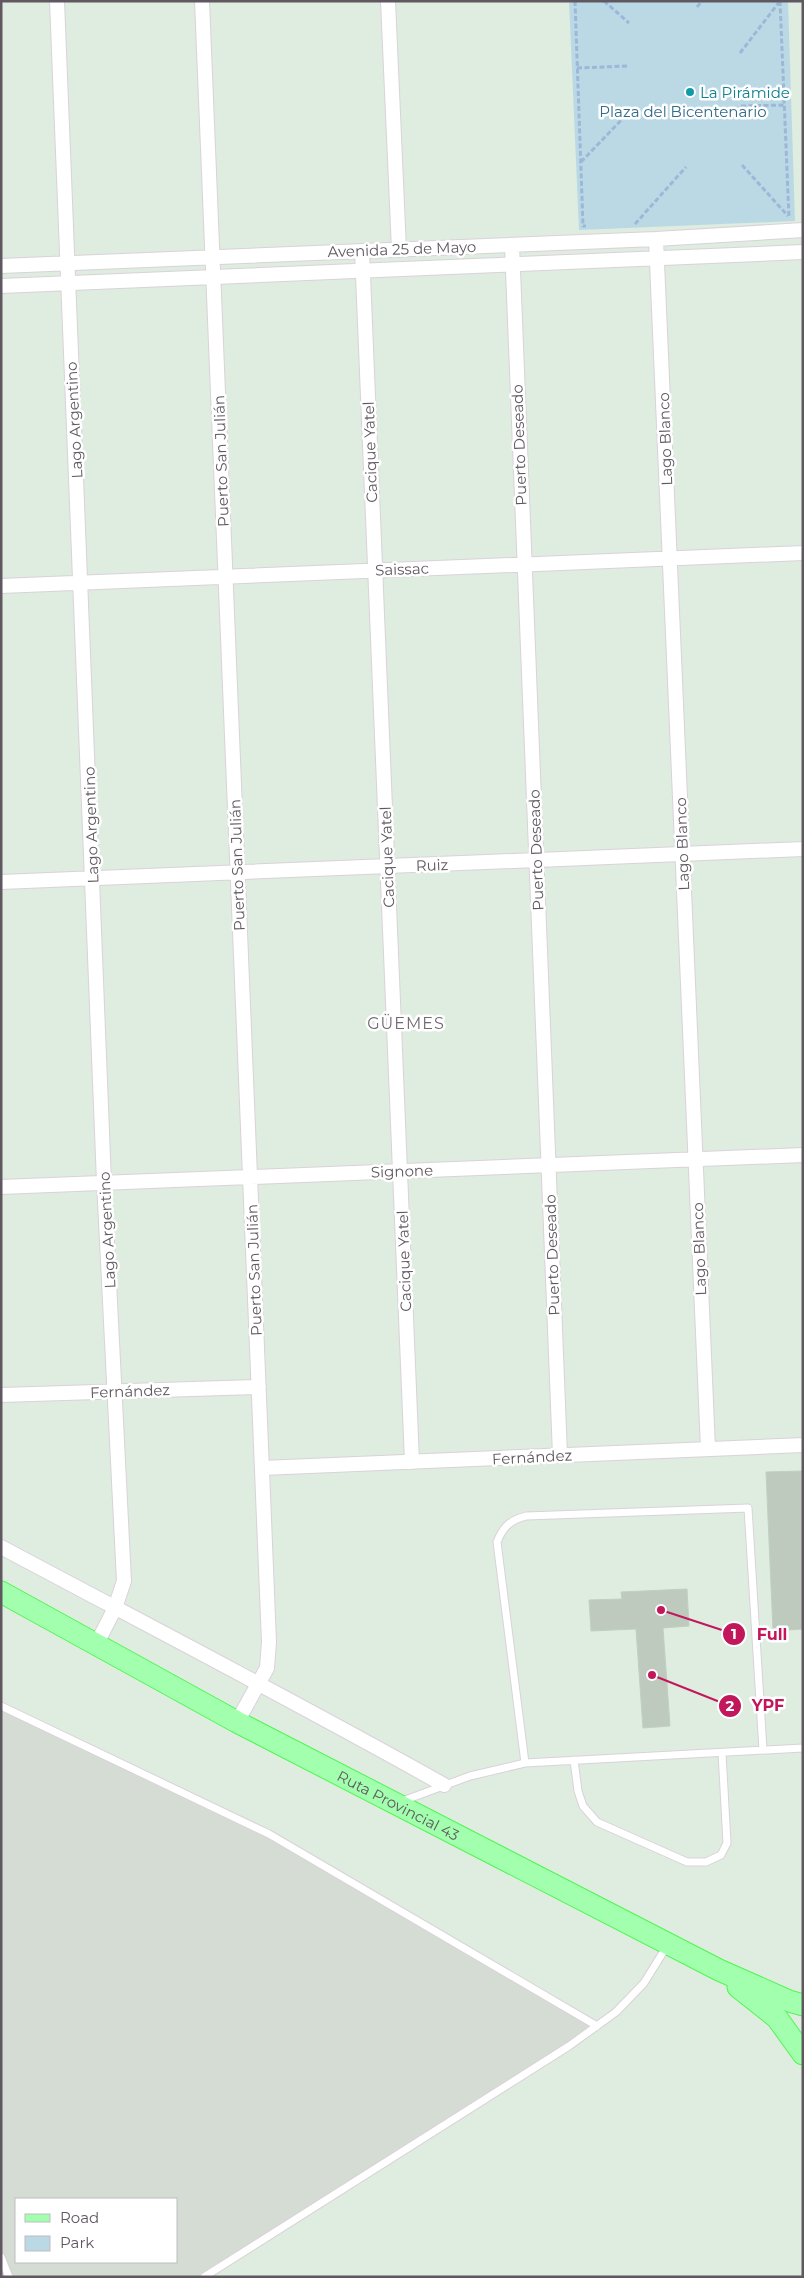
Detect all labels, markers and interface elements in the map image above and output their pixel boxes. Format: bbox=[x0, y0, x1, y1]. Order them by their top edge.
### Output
place label: La Pirámide bbox=[700, 83, 790, 102]
marker: La Pirámide bbox=[684, 86, 696, 98]
park label: Plaza del Bicentenario bbox=[599, 102, 767, 121]
street label: Avenida 25 de Mayo bbox=[327, 237, 477, 261]
street label: Lago Argentino bbox=[61, 361, 87, 479]
street label: Puerto Deseado bbox=[507, 384, 531, 506]
street label: Lago Blanco bbox=[654, 392, 676, 486]
street label: Puerto San Julián bbox=[209, 395, 233, 527]
street label: Cacique Yatel bbox=[359, 401, 381, 503]
street label: Saissac bbox=[375, 559, 429, 579]
street label: Lago Argentino bbox=[79, 766, 103, 884]
street label: Puerto Deseado bbox=[524, 789, 548, 911]
street label: Lago Blanco bbox=[671, 797, 693, 891]
street label: Puerto San Julián bbox=[225, 799, 249, 931]
street label: Cacique Yatel bbox=[376, 806, 398, 908]
street label: Ruiz bbox=[415, 855, 449, 875]
district label: GÜEMES bbox=[367, 1013, 445, 1033]
street label: Signone bbox=[371, 1160, 433, 1182]
street label: Lago Argentino bbox=[94, 1171, 120, 1289]
street label: Puerto Deseado bbox=[540, 1194, 564, 1316]
street label: Lago Blanco bbox=[688, 1202, 710, 1296]
street label: Puerto San Julián bbox=[242, 1204, 266, 1336]
street label: Cacique Yatel bbox=[393, 1210, 415, 1312]
street label: Fernández bbox=[90, 1380, 171, 1402]
street label: Fernández bbox=[491, 1445, 573, 1469]
callout: Full bbox=[722, 1619, 797, 1650]
text: 1 bbox=[731, 1624, 737, 1643]
text: Full bbox=[757, 1625, 787, 1644]
callout: YPF bbox=[717, 1690, 795, 1721]
text: 2 bbox=[726, 1696, 735, 1715]
text: YPF bbox=[751, 1696, 784, 1715]
street label: Ruta Provincial 43 bbox=[334, 1766, 463, 1844]
legend bbox=[15, 2198, 178, 2263]
text: Road bbox=[60, 2208, 99, 2227]
text: Park bbox=[60, 2233, 94, 2252]

